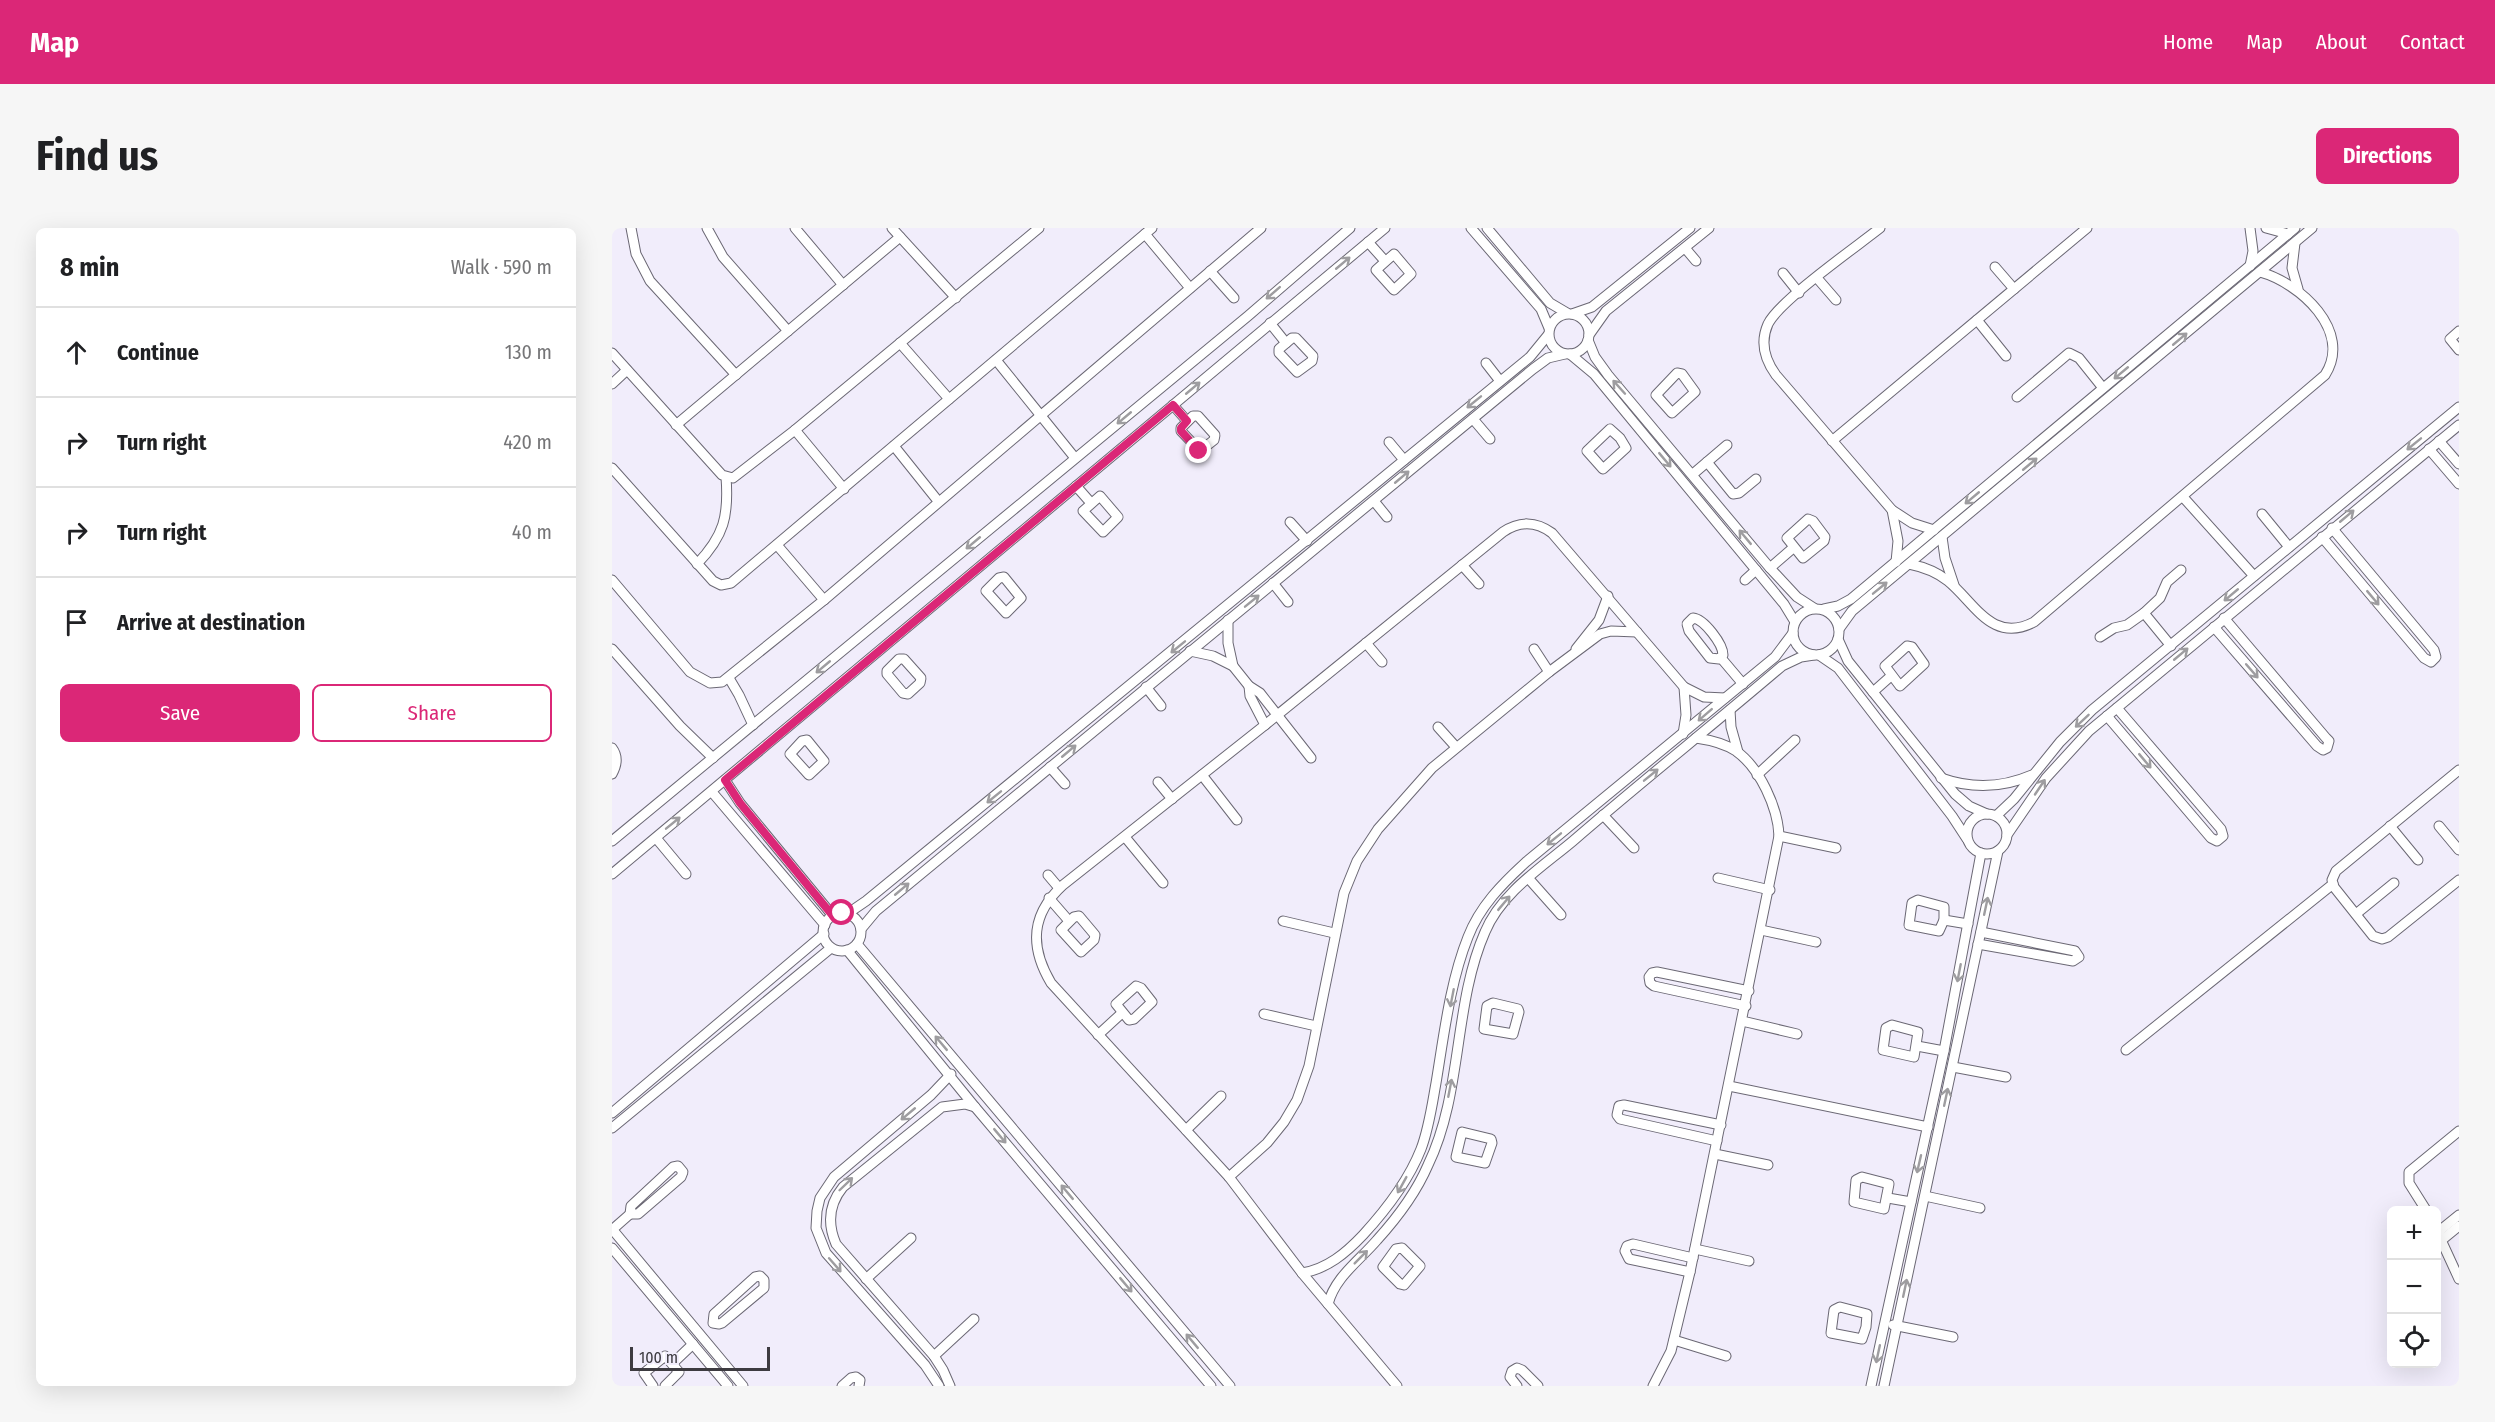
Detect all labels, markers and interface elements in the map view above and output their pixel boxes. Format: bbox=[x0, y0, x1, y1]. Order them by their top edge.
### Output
text: Map bbox=[30, 26, 79, 59]
text: Home bbox=[2163, 29, 2213, 55]
text: Map bbox=[2246, 29, 2283, 55]
text: About bbox=[2316, 29, 2367, 55]
text: Contact bbox=[2400, 29, 2465, 55]
button: Directions bbox=[2316, 128, 2459, 184]
text: Find us bbox=[36, 131, 158, 181]
text: 8 min bbox=[60, 252, 119, 283]
text: Walk · 590 m bbox=[451, 255, 552, 279]
one-way arrow bbox=[1335, 256, 1350, 270]
one-way arrow bbox=[1266, 286, 1281, 300]
one-way arrow bbox=[2172, 332, 2188, 345]
icon: ahead bbox=[60, 336, 93, 369]
text: Continue bbox=[117, 339, 199, 366]
text: 130 m bbox=[505, 340, 552, 364]
one-way arrow bbox=[2114, 366, 2129, 380]
one-way arrow bbox=[1612, 380, 1626, 395]
one-way arrow bbox=[1185, 381, 1201, 394]
one-way arrow bbox=[1466, 396, 1482, 409]
one-way arrow bbox=[1116, 412, 1132, 425]
icon: right bbox=[60, 426, 93, 459]
text: Turn right bbox=[117, 429, 206, 456]
text: 420 m bbox=[503, 430, 552, 454]
route end bbox=[1185, 437, 1211, 463]
one-way arrow bbox=[2406, 438, 2422, 451]
one-way arrow bbox=[1658, 452, 1672, 467]
one-way arrow bbox=[2022, 457, 2038, 470]
one-way arrow bbox=[1394, 471, 1410, 484]
one-way arrow bbox=[1964, 492, 1980, 505]
one-way arrow bbox=[2339, 509, 2354, 523]
icon: right bbox=[60, 516, 93, 549]
text: Turn right bbox=[117, 519, 206, 546]
text: 40 m bbox=[512, 520, 552, 544]
one-way arrow bbox=[1738, 529, 1751, 545]
one-way arrow bbox=[965, 536, 981, 549]
one-way arrow bbox=[1872, 582, 1888, 595]
one-way arrow bbox=[2223, 589, 2239, 602]
one-way arrow bbox=[2366, 590, 2380, 605]
one-way arrow bbox=[1244, 594, 1260, 607]
icon: arrive bbox=[60, 606, 93, 639]
text: Arrive at destination bbox=[117, 609, 305, 636]
one-way arrow bbox=[1170, 640, 1186, 653]
one-way arrow bbox=[2173, 647, 2188, 661]
one-way arrow bbox=[816, 660, 831, 674]
one-way arrow bbox=[2245, 663, 2259, 678]
button: Save bbox=[60, 684, 300, 742]
button: Share bbox=[312, 684, 552, 742]
one-way arrow bbox=[1697, 709, 1713, 722]
one-way arrow bbox=[2074, 713, 2089, 728]
one-way arrow bbox=[1061, 745, 1077, 758]
one-way arrow bbox=[2138, 753, 2151, 769]
one-way arrow bbox=[1643, 769, 1659, 782]
one-way arrow bbox=[2034, 779, 2046, 796]
one-way arrow bbox=[987, 790, 1002, 804]
one-way arrow bbox=[665, 817, 681, 830]
one-way arrow bbox=[1547, 832, 1562, 846]
one-way arrow bbox=[894, 882, 910, 895]
one-way arrow bbox=[1497, 896, 1511, 911]
one-way arrow bbox=[1981, 897, 1992, 917]
route start bbox=[828, 899, 854, 925]
one-way arrow bbox=[1953, 963, 1964, 982]
one-way arrow bbox=[1446, 987, 1457, 1007]
one-way arrow bbox=[934, 1036, 948, 1051]
one-way arrow bbox=[1445, 1079, 1456, 1098]
one-way arrow bbox=[1941, 1088, 1953, 1107]
one-way arrow bbox=[900, 1108, 916, 1121]
one-way arrow bbox=[993, 1128, 1007, 1143]
one-way arrow bbox=[1913, 1154, 1925, 1173]
one-way arrow bbox=[1396, 1176, 1408, 1193]
one-way arrow bbox=[839, 1177, 854, 1192]
one-way arrow bbox=[1060, 1184, 1073, 1200]
map controls bbox=[2387, 1206, 2441, 1368]
button: + bbox=[2387, 1206, 2441, 1260]
one-way arrow bbox=[1354, 1250, 1368, 1265]
one-way arrow bbox=[828, 1256, 842, 1272]
button: − bbox=[2387, 1260, 2441, 1314]
one-way arrow bbox=[1119, 1277, 1133, 1292]
one-way arrow bbox=[1900, 1278, 1911, 1298]
button: locate bbox=[2387, 1314, 2441, 1368]
one-way arrow bbox=[1186, 1333, 1199, 1349]
scale bar bbox=[630, 1344, 770, 1372]
one-way arrow bbox=[1872, 1344, 1883, 1364]
text: 100 m bbox=[639, 1348, 678, 1367]

